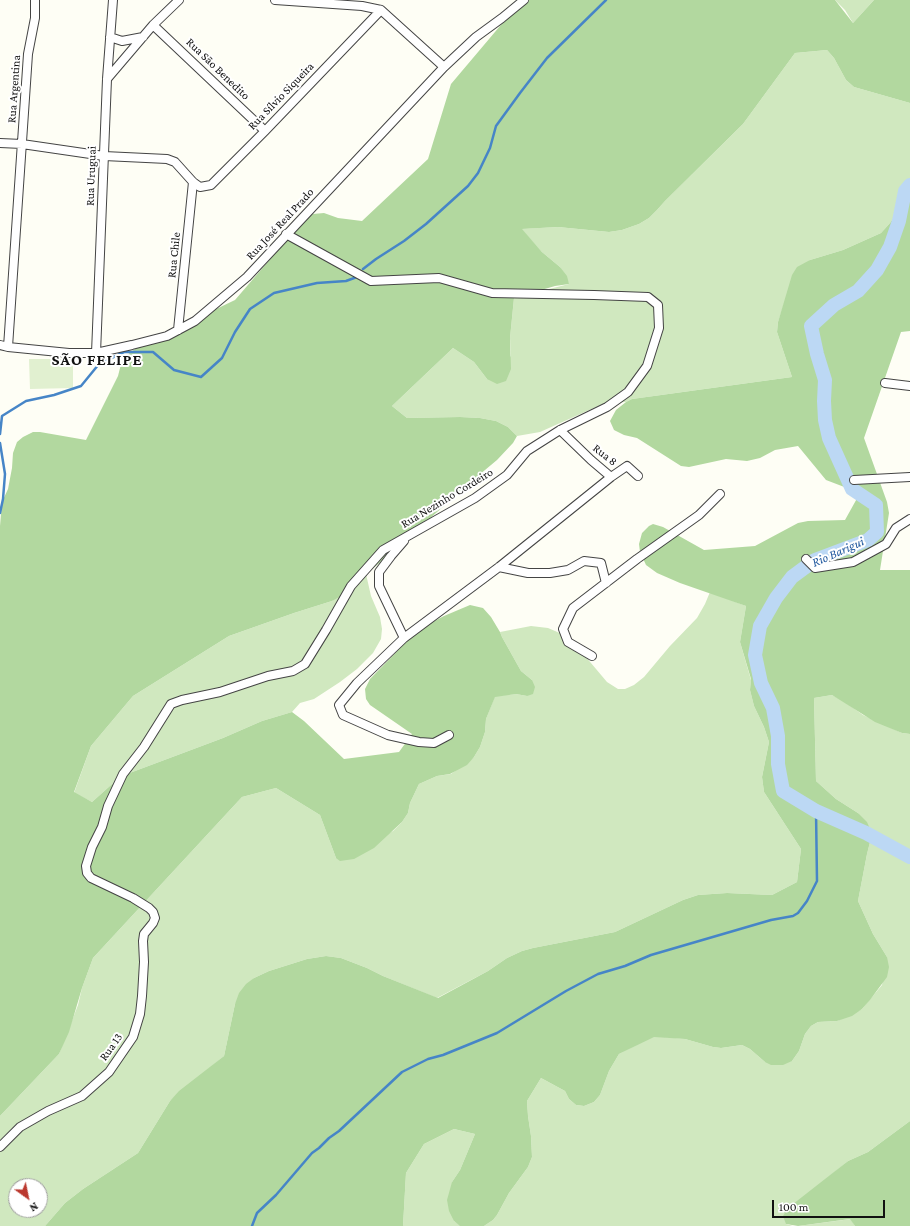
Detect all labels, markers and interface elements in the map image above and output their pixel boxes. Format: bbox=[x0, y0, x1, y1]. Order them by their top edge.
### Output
street label: Rua São Benedito bbox=[183, 35, 253, 103]
street label: Rua Argentina bbox=[4, 55, 24, 123]
street label: Rua Sílvio Siqueira bbox=[245, 59, 317, 133]
street label: Rua Uruguai bbox=[83, 146, 99, 206]
street label: Rua José Real Prado bbox=[243, 185, 317, 263]
street label: Rua Chile bbox=[164, 231, 184, 279]
district label: SÃO FELIPE bbox=[52, 350, 142, 370]
street label: Rua 8 bbox=[590, 441, 620, 469]
street label: Rua Nezinho Cordeiro bbox=[398, 465, 496, 531]
water label: Rio Barigui bbox=[809, 534, 867, 570]
street label: Rua 13 bbox=[96, 1030, 126, 1064]
north arrow bbox=[8, 1178, 48, 1218]
scale bar bbox=[774, 1192, 887, 1218]
text: N bbox=[28, 1200, 40, 1214]
text: 100 m bbox=[779, 1200, 808, 1214]

